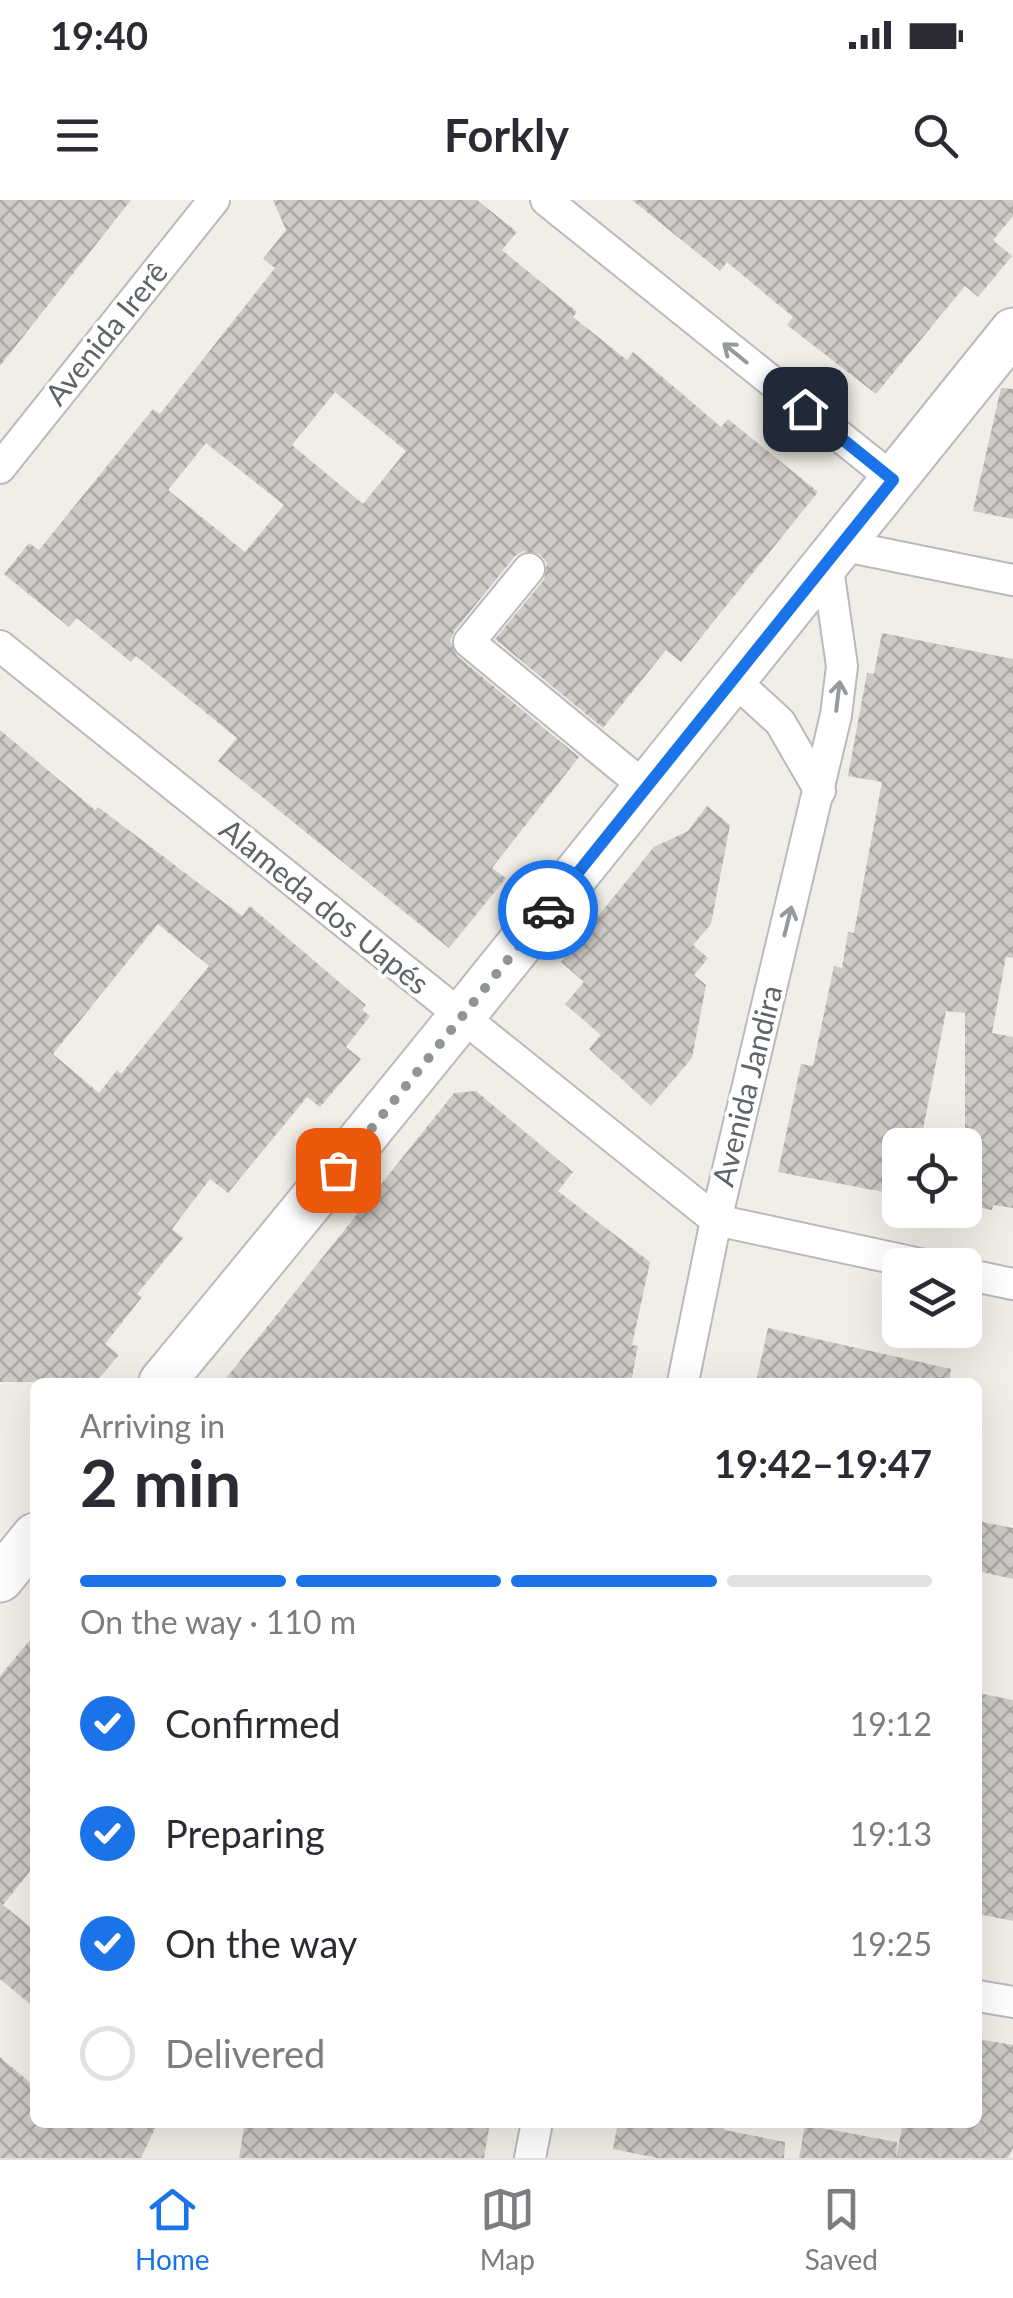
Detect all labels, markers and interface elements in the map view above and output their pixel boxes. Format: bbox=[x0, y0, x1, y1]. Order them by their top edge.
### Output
text: 19:40 bbox=[50, 12, 148, 58]
icon: menu bbox=[50, 108, 105, 163]
text: Forkly bbox=[444, 108, 569, 162]
icon: search bbox=[908, 108, 963, 163]
street label: Avenida Irerê bbox=[37, 254, 174, 412]
one-way arrow bbox=[722, 343, 749, 364]
pin bbox=[763, 367, 848, 452]
icon: home bbox=[778, 382, 833, 437]
one-way arrow bbox=[829, 680, 848, 712]
street label: Alameda dos Uapés bbox=[213, 810, 437, 1001]
courier bbox=[498, 860, 598, 960]
icon: car bbox=[521, 883, 576, 938]
one-way arrow bbox=[780, 906, 798, 938]
street label: Avenida Jandira bbox=[704, 981, 788, 1190]
pin bbox=[296, 1128, 381, 1213]
map controls bbox=[882, 1128, 982, 1348]
button: locate bbox=[882, 1128, 982, 1228]
icon: bag bbox=[311, 1143, 366, 1198]
button: layers bbox=[882, 1248, 982, 1348]
text: Arriving in bbox=[80, 1406, 225, 1445]
text: 19:42–19:47 bbox=[714, 1440, 932, 1486]
text: 2 min bbox=[80, 1443, 241, 1521]
text: On the way · 110 m bbox=[80, 1602, 356, 1641]
icon: check bbox=[80, 1696, 135, 1751]
text: Confirmed bbox=[165, 1700, 341, 1746]
text: 19:12 bbox=[850, 1704, 932, 1743]
icon: check bbox=[80, 1806, 135, 1861]
text: Preparing bbox=[165, 1810, 325, 1856]
text: 19:13 bbox=[850, 1814, 932, 1853]
icon: check bbox=[80, 1916, 135, 1971]
text: On the way bbox=[165, 1920, 357, 1966]
text: 19:25 bbox=[850, 1924, 932, 1963]
text: Delivered bbox=[165, 2030, 325, 2076]
tab: Home bbox=[135, 2182, 210, 2276]
tab: Map bbox=[480, 2182, 535, 2276]
tab: Saved bbox=[805, 2182, 878, 2276]

